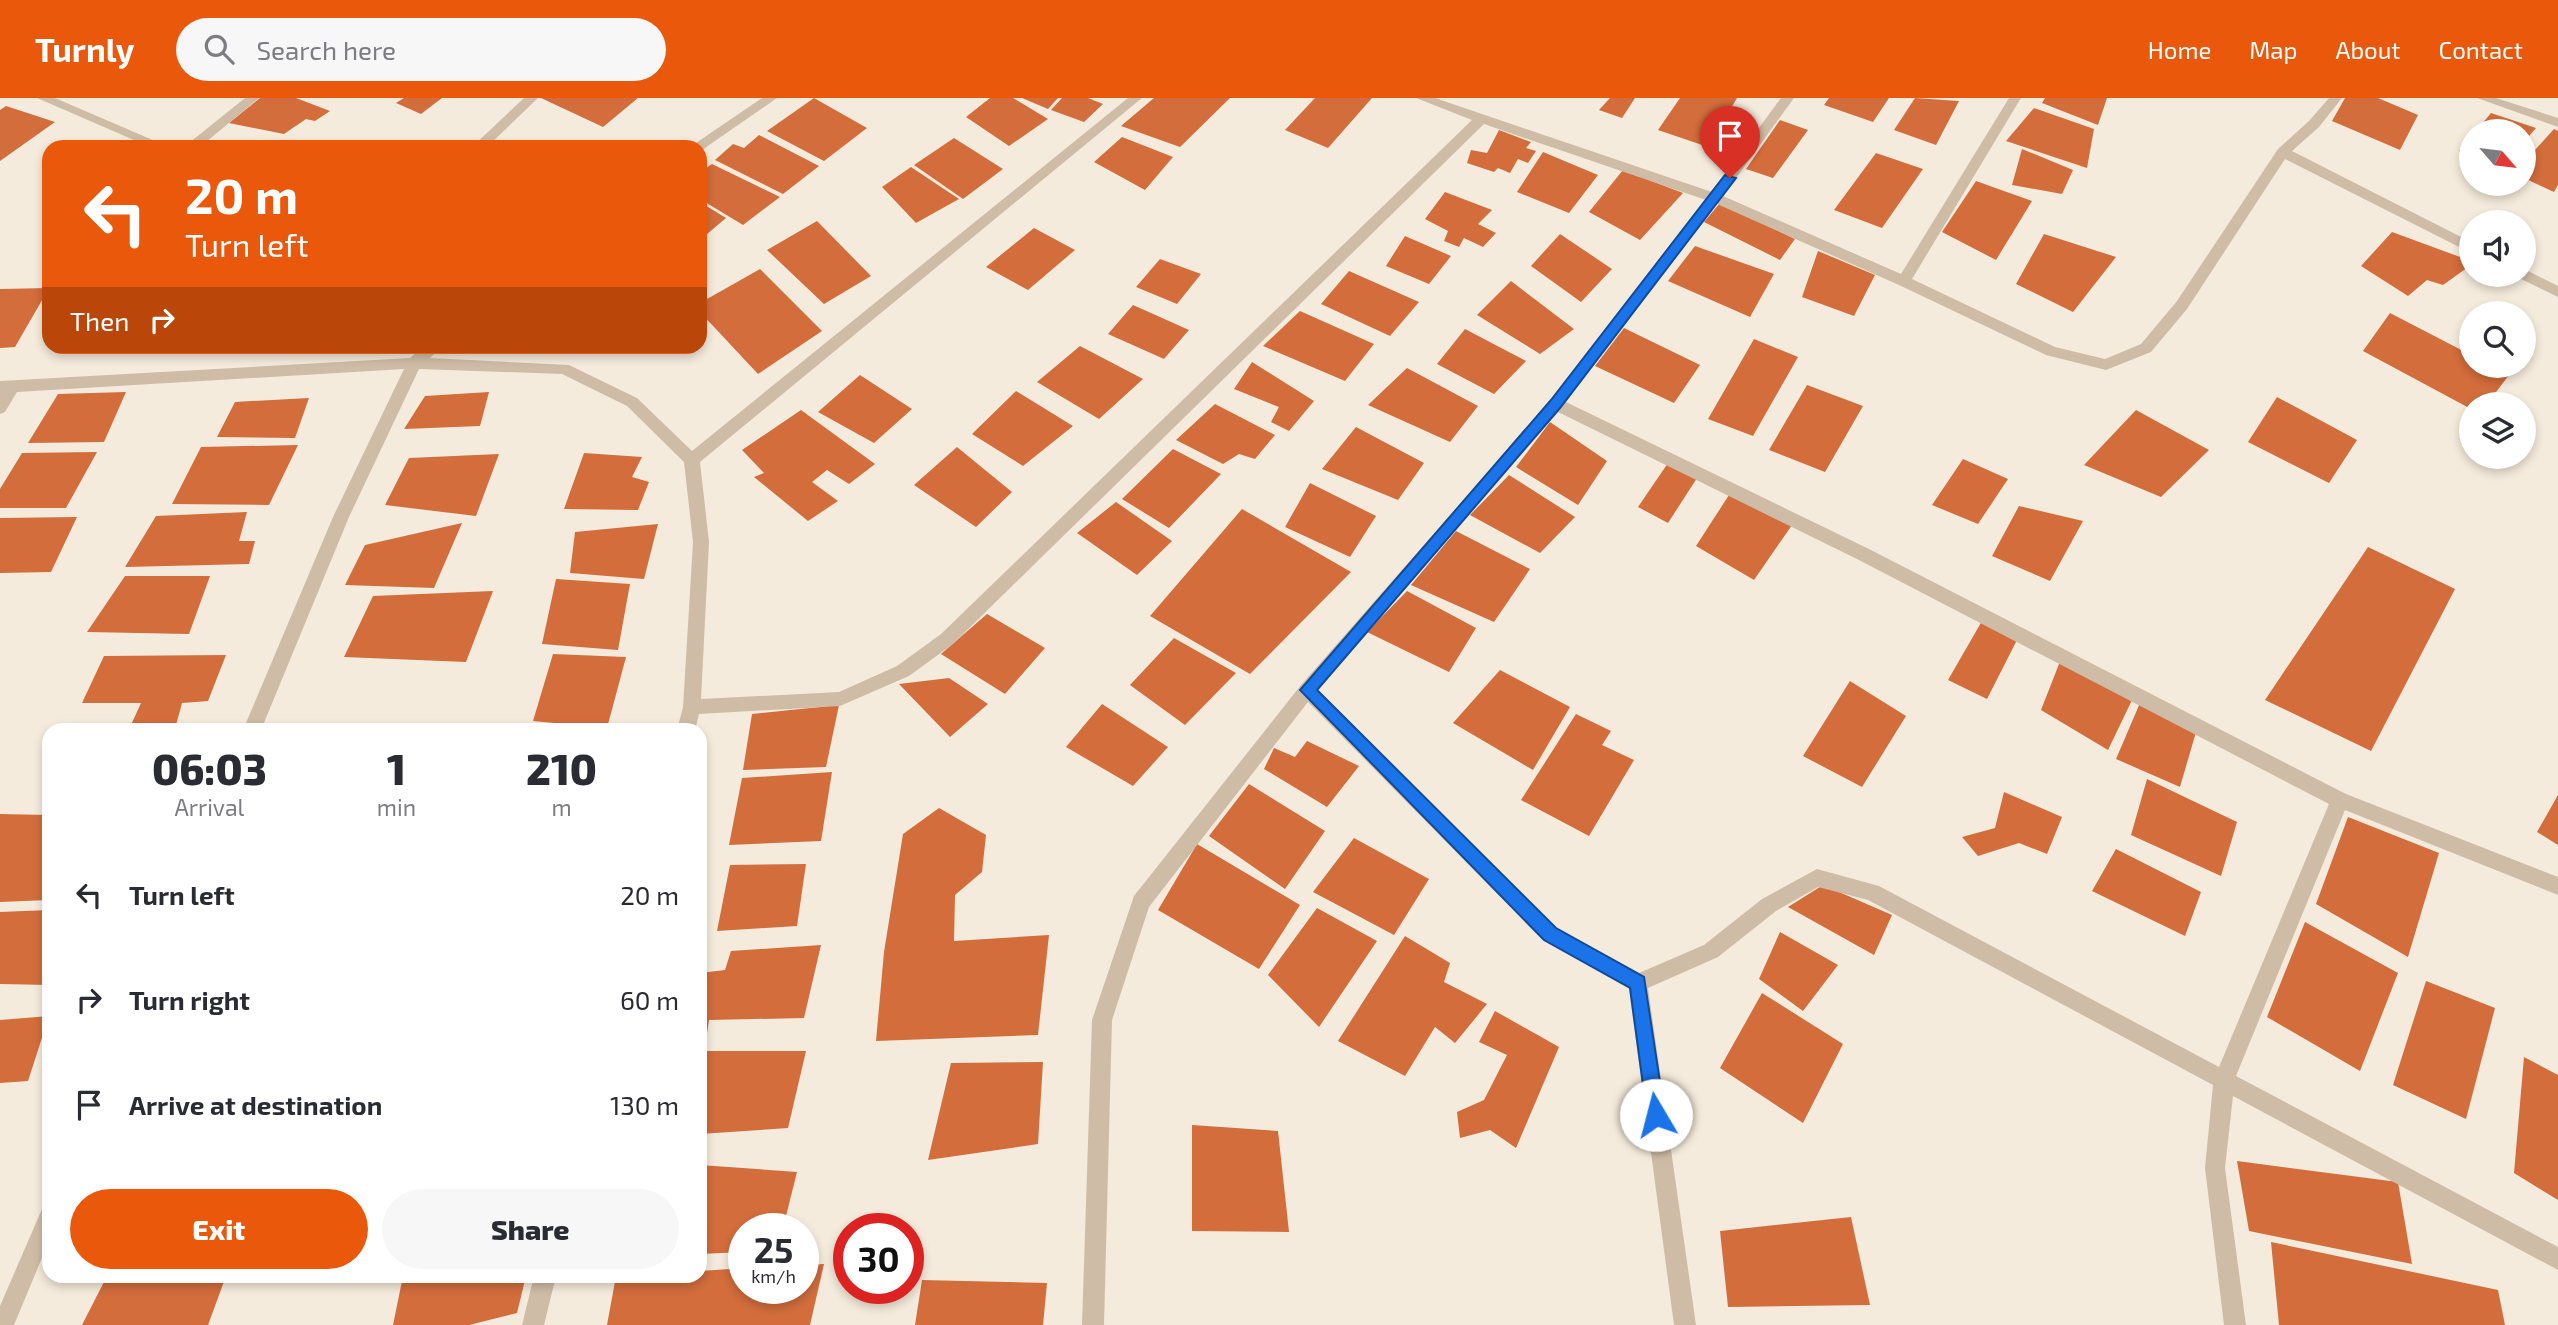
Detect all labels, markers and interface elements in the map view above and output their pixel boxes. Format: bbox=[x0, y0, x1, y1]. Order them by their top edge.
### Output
search box bbox=[176, 18, 666, 81]
text: Turnly bbox=[35, 29, 134, 69]
icon: search bbox=[200, 30, 238, 68]
text: Search here bbox=[256, 34, 396, 65]
text: Home bbox=[2148, 35, 2211, 64]
text: Map bbox=[2249, 35, 2297, 64]
text: About bbox=[2335, 35, 2401, 64]
text: Contact bbox=[2439, 35, 2523, 64]
pin bbox=[1700, 106, 1760, 178]
icon: arrive bbox=[1711, 117, 1749, 155]
north arrow bbox=[2459, 119, 2536, 196]
map controls bbox=[2459, 119, 2536, 469]
text: 20 m bbox=[185, 165, 298, 224]
icon: left bbox=[70, 168, 161, 259]
button: sound bbox=[2459, 210, 2536, 287]
text: Turn left bbox=[185, 225, 309, 263]
icon: right bbox=[143, 301, 181, 339]
button: search bbox=[2459, 301, 2536, 378]
text: Then bbox=[70, 305, 129, 336]
button: layers bbox=[2459, 392, 2536, 469]
text: 06:03 bbox=[152, 743, 267, 793]
text: 1 bbox=[387, 743, 406, 793]
text: 210 bbox=[526, 743, 597, 793]
text: Arrival bbox=[174, 793, 244, 821]
text: min bbox=[377, 793, 416, 821]
text: m bbox=[551, 793, 572, 821]
icon: left bbox=[70, 876, 108, 914]
text: Turn left bbox=[129, 879, 235, 910]
text: 20 m bbox=[620, 879, 679, 910]
icon: right bbox=[70, 981, 108, 1019]
text: Turn right bbox=[129, 984, 250, 1015]
text: 60 m bbox=[620, 984, 679, 1015]
position arrow bbox=[1619, 1078, 1693, 1152]
icon: arrive bbox=[70, 1086, 108, 1124]
text: Arrive at destination bbox=[129, 1089, 382, 1120]
text: 130 m bbox=[610, 1089, 679, 1120]
button: Exit bbox=[70, 1189, 368, 1269]
button: Share bbox=[382, 1189, 679, 1269]
speed limit sign: 30 bbox=[833, 1213, 924, 1304]
text: 25 bbox=[754, 1228, 793, 1270]
text: km/h bbox=[751, 1265, 796, 1287]

